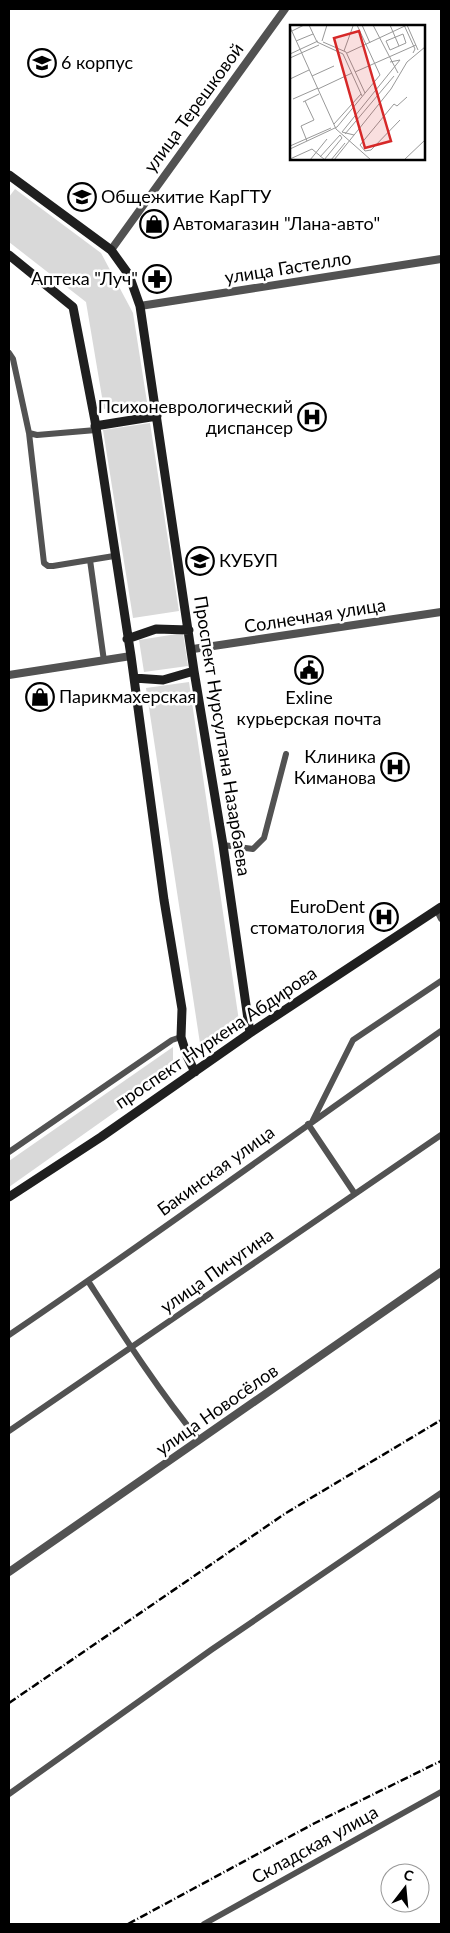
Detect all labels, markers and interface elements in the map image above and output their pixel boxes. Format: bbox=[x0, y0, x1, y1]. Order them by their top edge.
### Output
inset map bbox=[290, 25, 425, 160]
street label: улица Терешковой bbox=[139, 38, 248, 176]
school or university icon: 6 корпус bbox=[27, 48, 57, 78]
place label: 6 корпус bbox=[61, 51, 133, 73]
school or university icon: Общежитие КарГТУ bbox=[67, 182, 97, 212]
place label: Общежитие КарГТУ bbox=[101, 185, 272, 207]
shop icon: Автомагазин "Лана-авто" bbox=[139, 209, 169, 239]
place label: Автомагазин "Лана-авто" bbox=[173, 212, 380, 234]
street label: улица Гастелло bbox=[223, 246, 353, 288]
pharmacy icon: Аптека "Луч" bbox=[142, 264, 172, 294]
place label: Аптека "Луч" bbox=[31, 267, 138, 289]
place label: Психоневрологический диспансер bbox=[98, 395, 293, 438]
hospital icon: Психоневрологический диспансер bbox=[297, 402, 327, 432]
school or university icon: КУБУП bbox=[185, 546, 215, 576]
place label: КУБУП bbox=[219, 549, 278, 571]
street label: Солнечная улица bbox=[243, 593, 387, 637]
street label: Проспект Нурсултана Назарбаева bbox=[190, 594, 256, 877]
public building icon: Exline курьерская почта bbox=[294, 655, 324, 685]
shop icon: Парикмахерская bbox=[25, 682, 55, 712]
place label: Парикмахерская bbox=[59, 685, 196, 707]
place label: Exline курьерская почта bbox=[237, 686, 381, 729]
place label: Клиника Киманова bbox=[294, 745, 376, 788]
hospital icon: Клиника Киманова bbox=[380, 752, 410, 782]
place label: EuroDent стоматология bbox=[250, 895, 366, 938]
hospital icon: EuroDent стоматология bbox=[369, 902, 399, 932]
street label: проспект Нуркена Абдирова bbox=[110, 961, 320, 1113]
street label: Бакинская улица bbox=[153, 1120, 278, 1220]
street label: улица Пичугина bbox=[156, 1223, 277, 1317]
street label: улица Новосёлов bbox=[151, 1359, 282, 1460]
street label: Складская улица bbox=[247, 1800, 382, 1888]
north arrow bbox=[380, 1863, 430, 1913]
text: С bbox=[402, 1866, 416, 1885]

